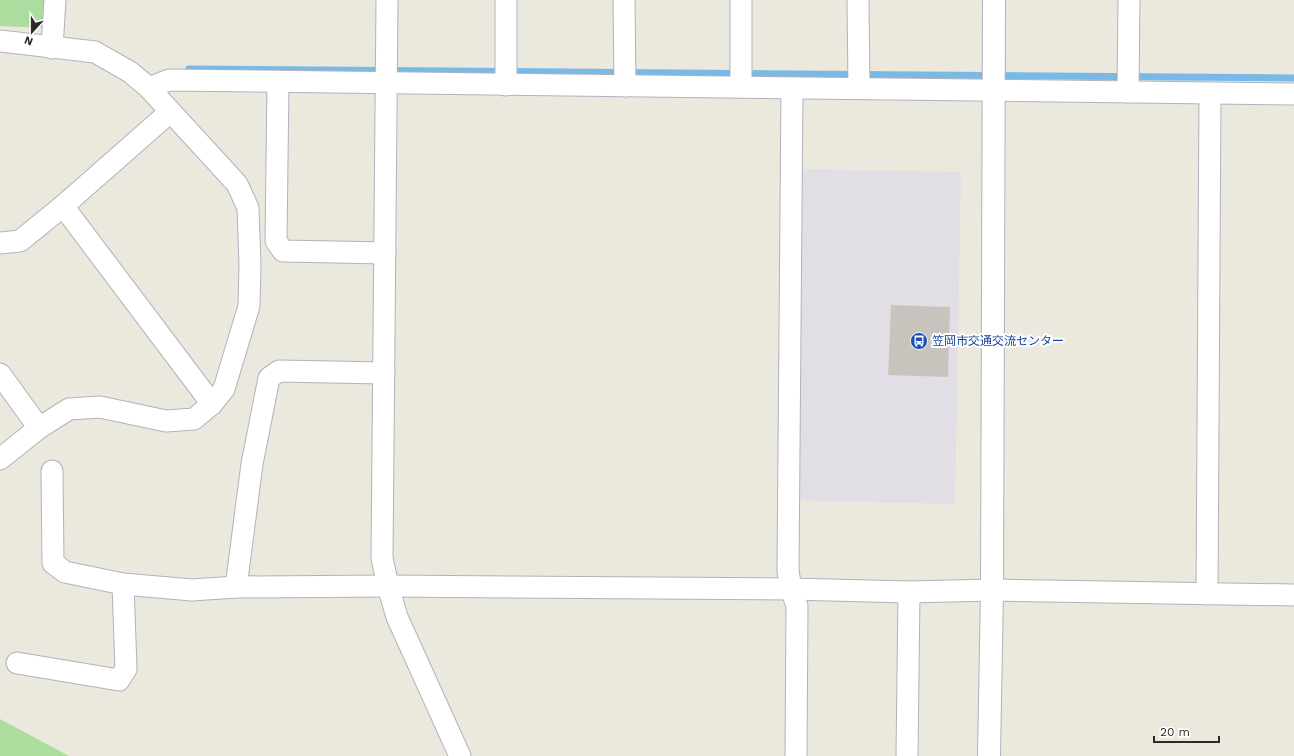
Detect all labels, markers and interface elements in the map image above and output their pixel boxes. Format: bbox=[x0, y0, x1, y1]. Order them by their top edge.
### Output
north arrow bbox=[12, 12, 52, 52]
text: N bbox=[22, 33, 35, 48]
bus stop icon: 笠岡市交通交流センター bbox=[909, 331, 929, 351]
place label: 笠岡市交通交流センター bbox=[932, 334, 1064, 348]
scale bar bbox=[1154, 718, 1219, 744]
text: 20 m bbox=[1160, 725, 1190, 739]

